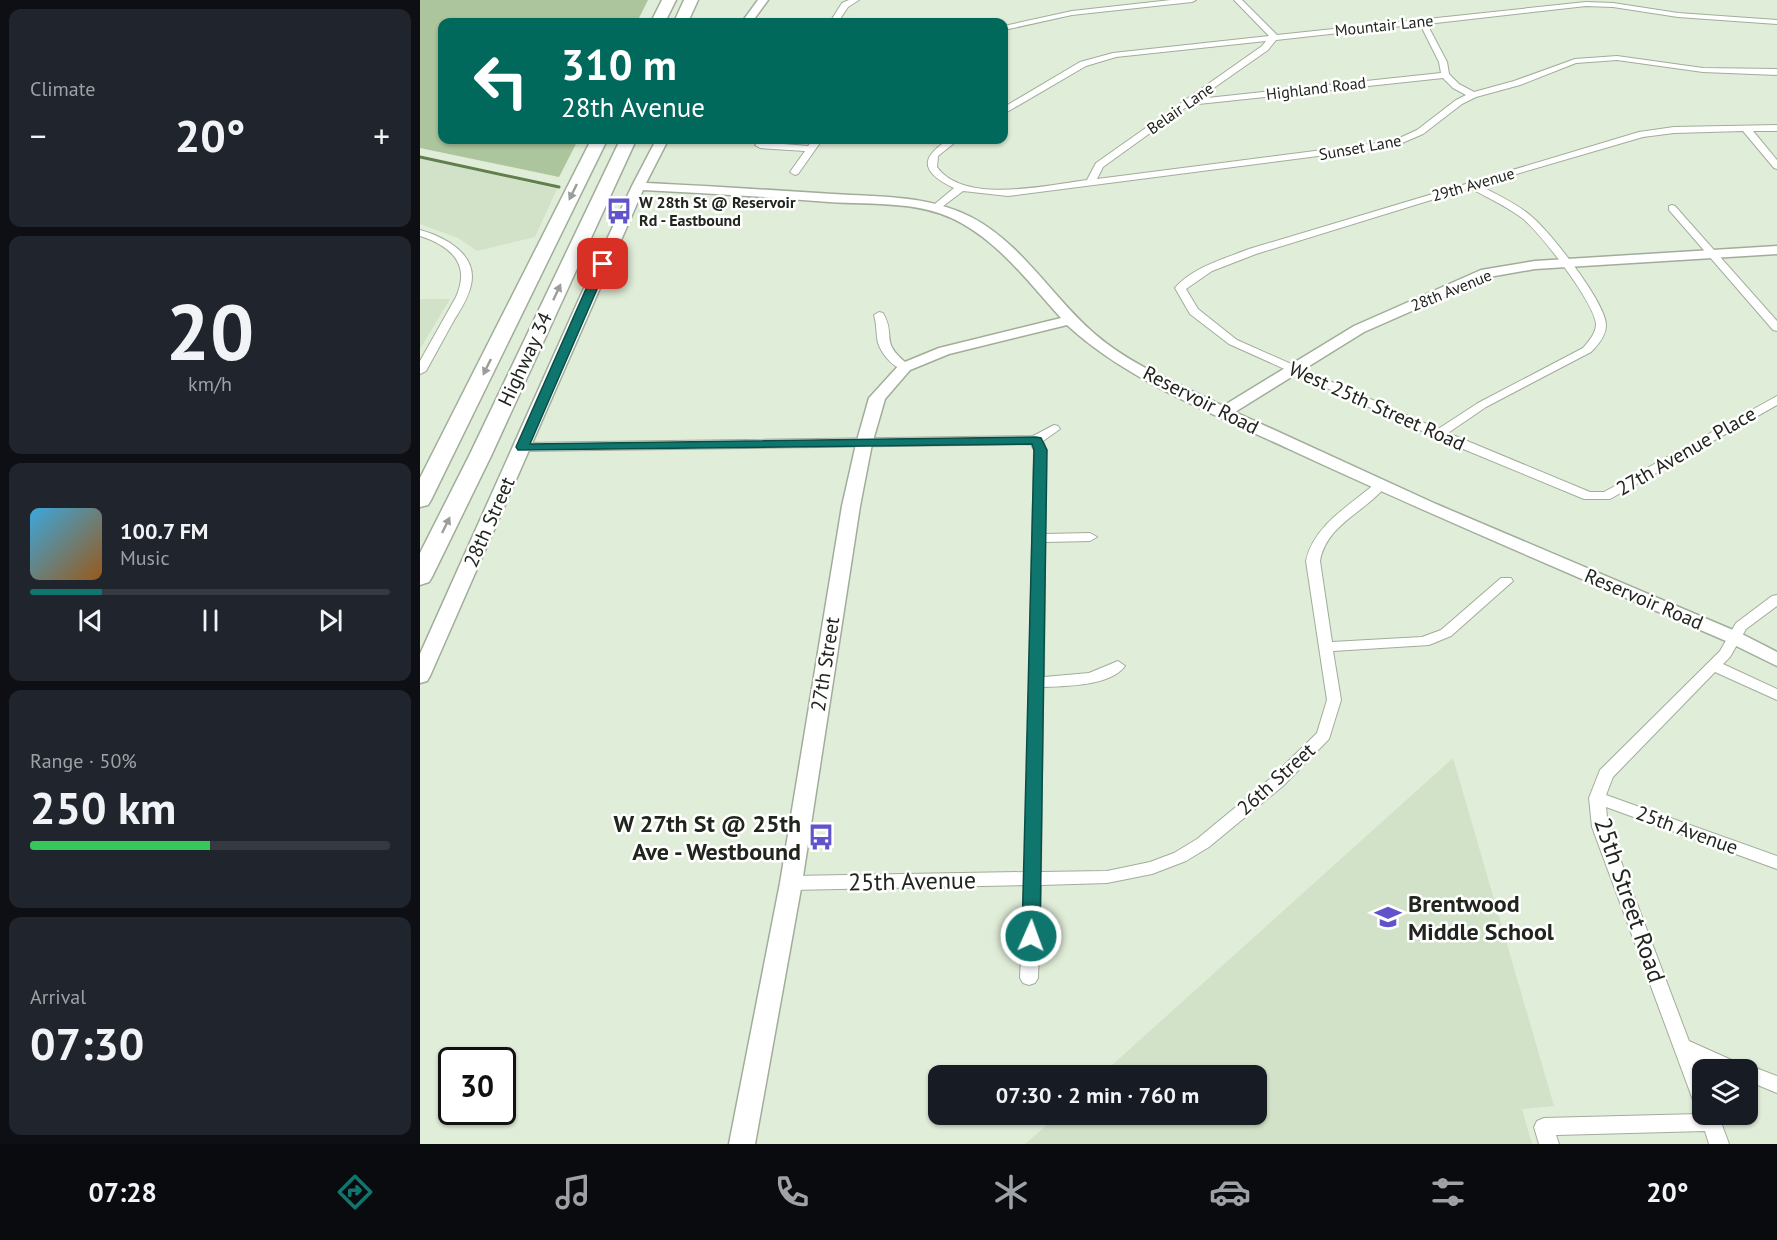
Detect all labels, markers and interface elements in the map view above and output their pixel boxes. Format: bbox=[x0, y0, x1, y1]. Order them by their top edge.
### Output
street label: Mountair Lane bbox=[1334, 10, 1434, 40]
text: 310 m bbox=[561, 37, 677, 92]
icon: left bbox=[462, 42, 540, 120]
street label: Highland Road bbox=[1265, 72, 1367, 104]
text: Climate bbox=[30, 76, 96, 102]
street label: Belair Lane bbox=[1143, 78, 1217, 138]
text: 28th Avenue bbox=[561, 90, 705, 124]
text: 20° bbox=[175, 106, 245, 164]
text: − bbox=[30, 114, 47, 157]
text: + bbox=[373, 114, 390, 157]
street label: Sunset Lane bbox=[1317, 130, 1403, 164]
street label: 29th Avenue bbox=[1429, 163, 1517, 205]
one-way arrow bbox=[569, 183, 578, 200]
place label: W 28th St @ Reservoir Rd - Eastbound bbox=[639, 192, 796, 230]
bus stop icon: W 28th St @ Reservoir Rd - Eastbound bbox=[604, 196, 634, 226]
pin bbox=[577, 238, 628, 289]
icon: arrive bbox=[586, 247, 619, 280]
street label: 28th Avenue bbox=[1408, 265, 1494, 315]
text: 20 bbox=[166, 281, 254, 382]
one-way arrow bbox=[552, 283, 561, 300]
street label: Highway 34 bbox=[492, 308, 558, 410]
street label: West 25th Street Road bbox=[1285, 355, 1469, 457]
one-way arrow bbox=[482, 358, 492, 375]
street label: Reservoir Road bbox=[1139, 360, 1263, 440]
text: km/h bbox=[188, 371, 232, 397]
street label: 27th Avenue Place bbox=[1611, 400, 1761, 502]
street label: 28th Street bbox=[458, 473, 520, 571]
one-way arrow bbox=[441, 516, 451, 533]
text: 100.7 FM bbox=[120, 517, 208, 545]
text: Music bbox=[120, 545, 169, 571]
street label: Reservoir Road bbox=[1581, 562, 1707, 636]
icon: previous bbox=[74, 604, 107, 637]
icon: pause bbox=[194, 604, 227, 637]
icon: next bbox=[314, 604, 347, 637]
street label: 27th Street bbox=[805, 615, 845, 713]
street label: 26th Street bbox=[1232, 737, 1321, 821]
text: Range · 50% bbox=[30, 748, 137, 774]
text: 250 km bbox=[30, 778, 176, 836]
street label: 25th Avenue bbox=[1632, 800, 1742, 860]
place label: W 27th St @ 25th Ave - Westbound bbox=[614, 808, 801, 867]
street label: 25th Street Road bbox=[1587, 813, 1673, 987]
bus stop icon: W 27th St @ 25th Ave - Westbound bbox=[806, 822, 836, 852]
street label: 25th Avenue bbox=[848, 864, 976, 898]
place label: Brentwood Middle School bbox=[1408, 888, 1555, 947]
school or university icon: Brentwood Middle School bbox=[1373, 902, 1403, 932]
position arrow bbox=[999, 904, 1063, 968]
text: Arrival bbox=[30, 984, 86, 1010]
text: 07:30 bbox=[30, 1014, 144, 1072]
speed limit sign: 30 bbox=[438, 1047, 516, 1125]
map controls bbox=[1692, 1059, 1758, 1125]
button: layers bbox=[1692, 1059, 1758, 1125]
text: 07:30 · 2 min · 760 m bbox=[996, 1081, 1199, 1109]
icon: directions bbox=[334, 1171, 376, 1213]
icon: music bbox=[552, 1171, 594, 1213]
icon: phone bbox=[771, 1171, 813, 1213]
icon: climate bbox=[990, 1171, 1032, 1213]
icon: car bbox=[1209, 1171, 1251, 1213]
icon: filters bbox=[1427, 1171, 1469, 1213]
text: 07:28 bbox=[88, 1175, 157, 1209]
text: 20° bbox=[1646, 1175, 1689, 1209]

